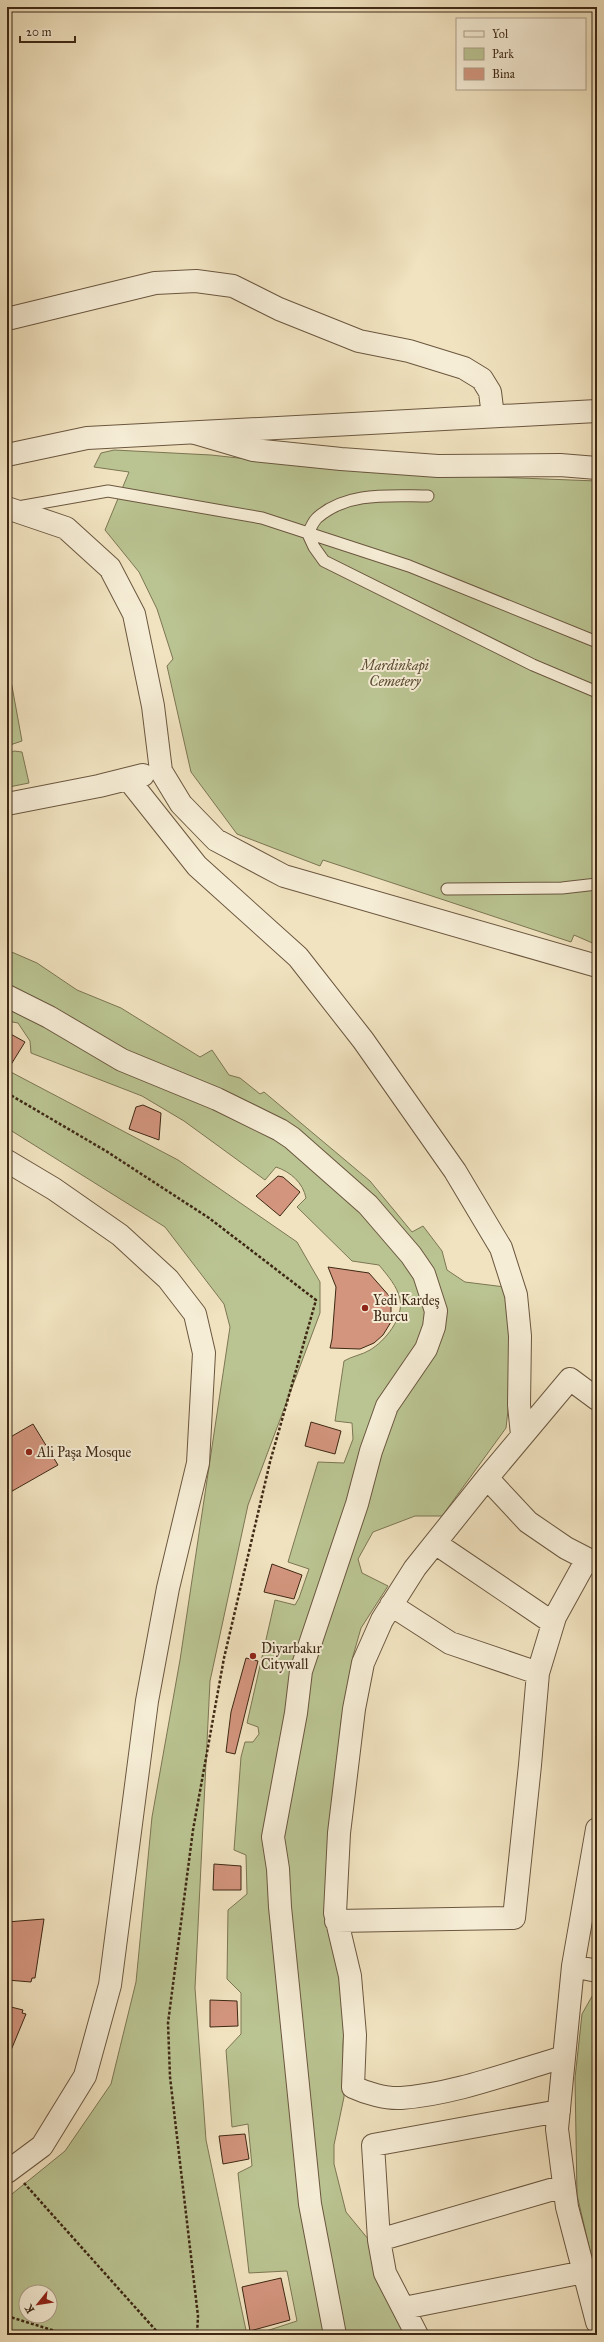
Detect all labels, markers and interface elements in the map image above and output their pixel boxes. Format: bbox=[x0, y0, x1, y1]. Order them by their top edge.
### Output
scale bar bbox=[20, 18, 75, 44]
legend bbox=[456, 18, 586, 90]
text: 20 m bbox=[26, 25, 52, 39]
text: Yol bbox=[492, 27, 509, 41]
text: Park bbox=[492, 47, 514, 61]
text: Bina bbox=[492, 67, 516, 81]
park label: Mardinkapi Cemetery bbox=[359, 657, 429, 690]
place label: Yedi Kardeş Burcu bbox=[373, 1292, 440, 1325]
marker: Yedi Kardeş Burcu bbox=[360, 1303, 370, 1313]
place label: Ali Paşa Mosque bbox=[36, 1444, 131, 1462]
marker: Ali Paşa Mosque bbox=[24, 1447, 34, 1457]
place label: Diyarbakır Citywall bbox=[261, 1640, 322, 1673]
marker: Diyarbakır Citywall bbox=[248, 1651, 258, 1661]
north arrow bbox=[18, 2284, 58, 2324]
text: K bbox=[22, 2301, 37, 2315]

